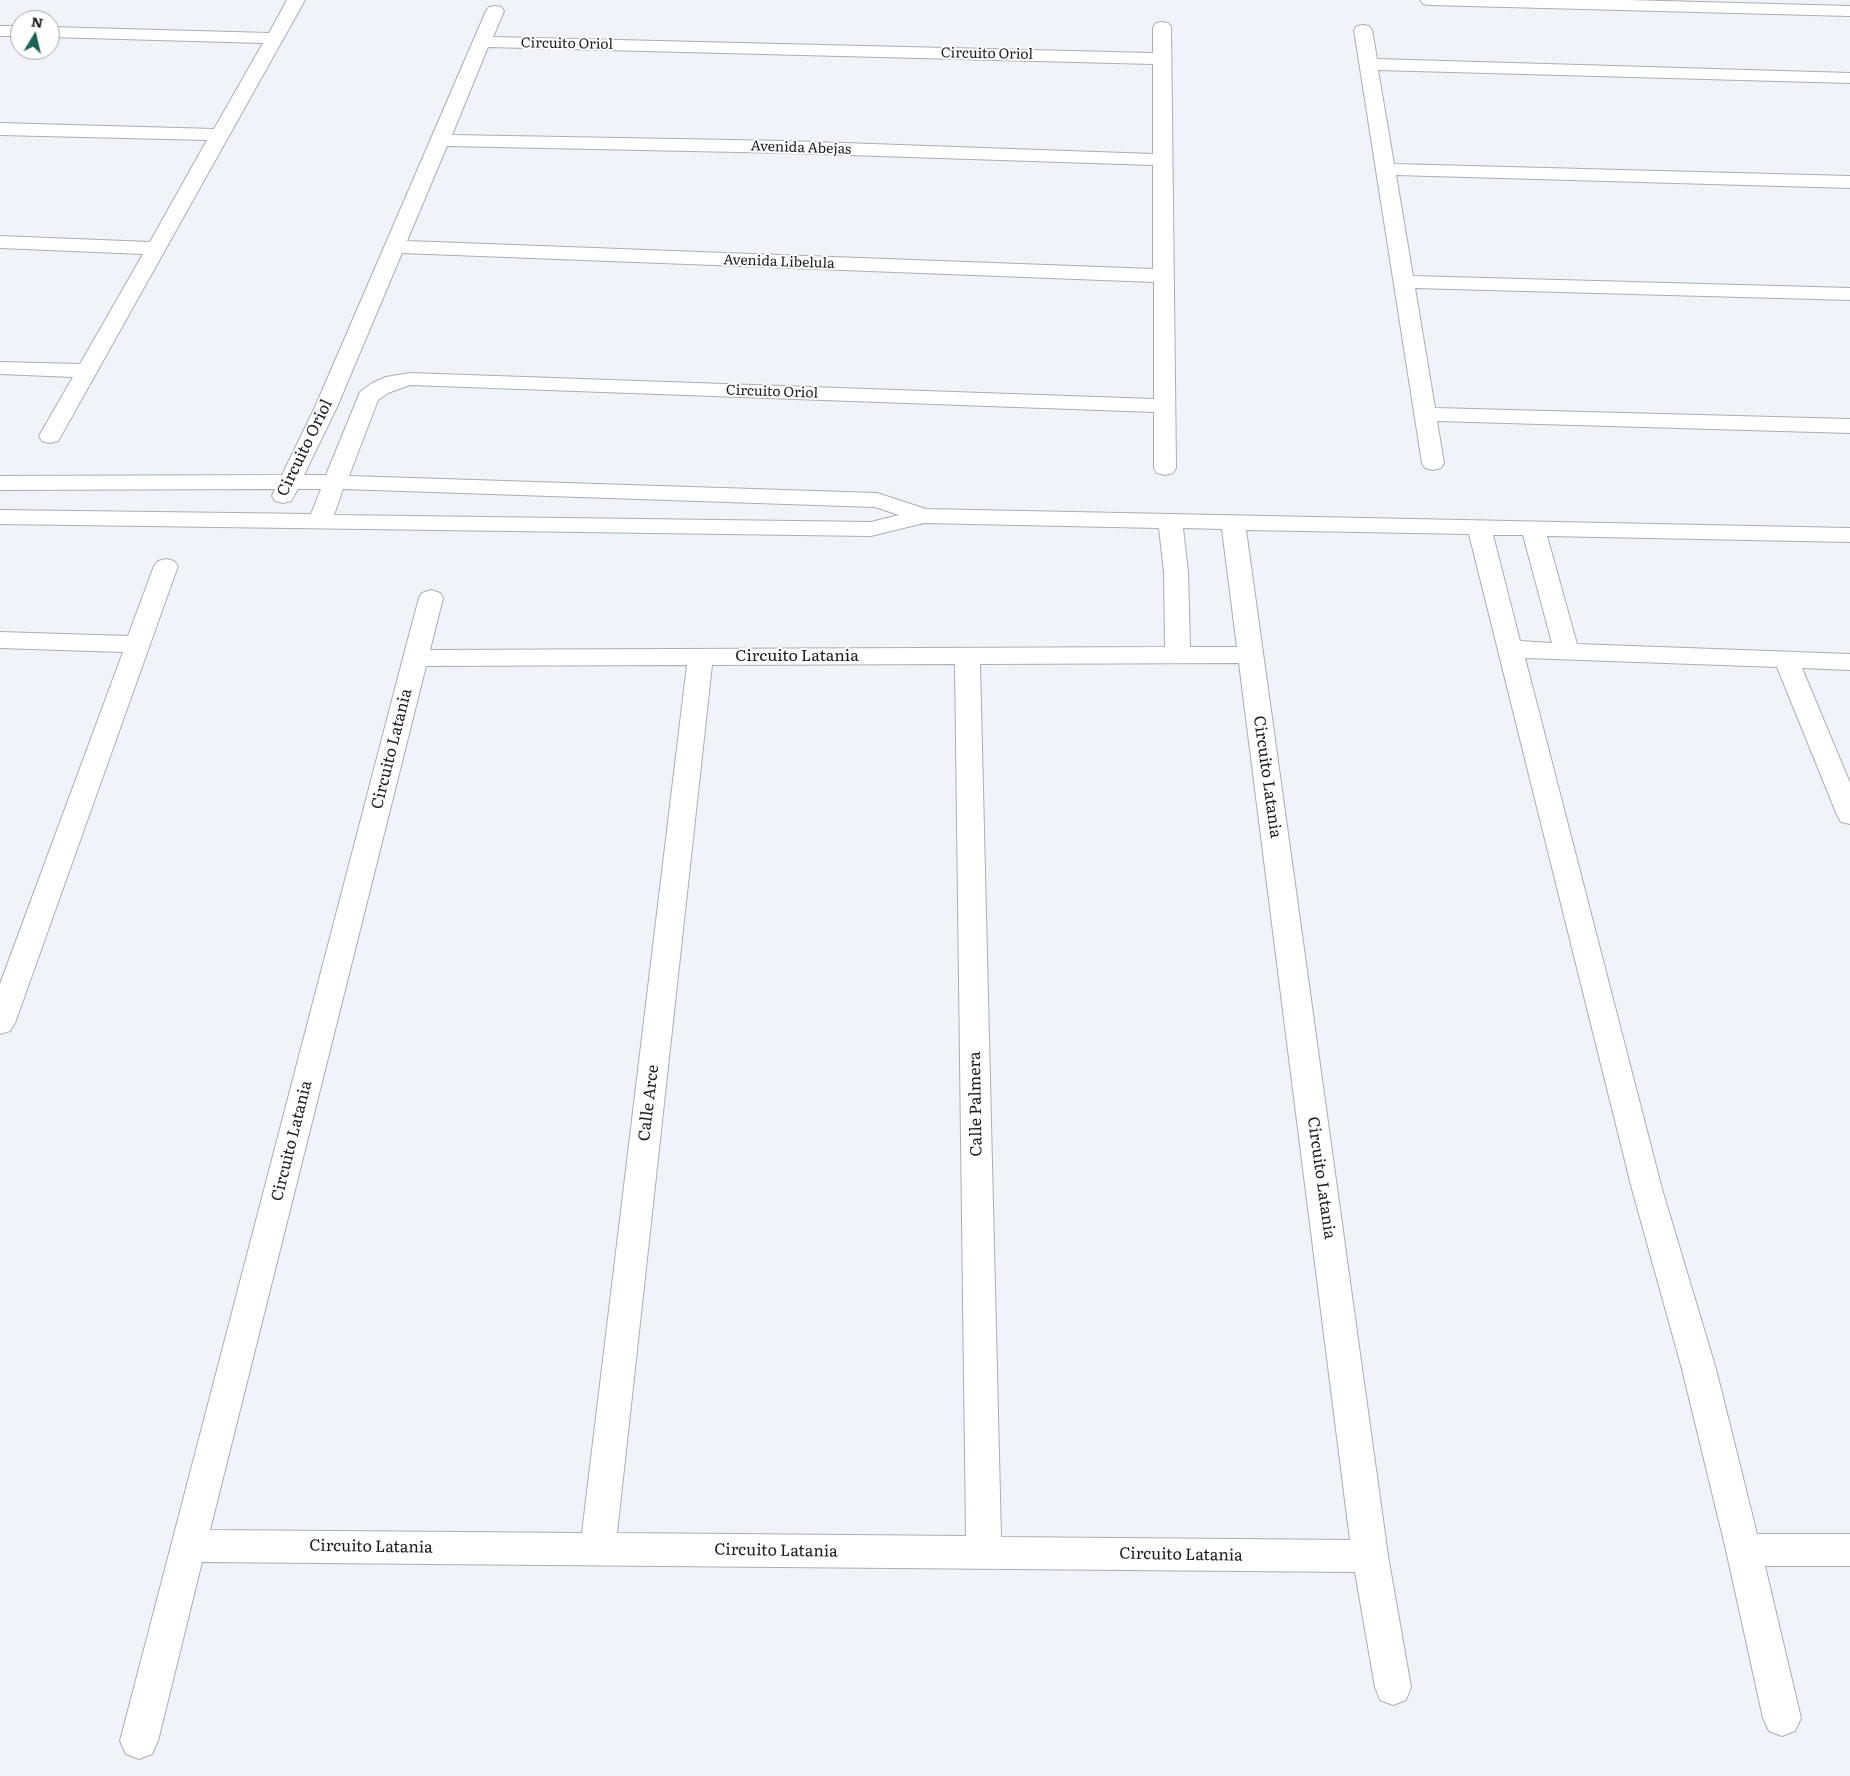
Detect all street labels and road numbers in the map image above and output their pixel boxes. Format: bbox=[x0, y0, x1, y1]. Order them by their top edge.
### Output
street label: Circuito Oriol bbox=[521, 35, 613, 53]
street label: Circuito Oriol bbox=[941, 45, 1033, 63]
street label: Avenida Abejas bbox=[750, 138, 852, 158]
street label: Avenida Libelula bbox=[723, 252, 835, 272]
street label: Circuito Oriol bbox=[726, 382, 818, 402]
street label: Circuito Oriol bbox=[273, 396, 337, 500]
street label: Circuito Latania bbox=[735, 646, 859, 666]
street label: Circuito Latania bbox=[368, 687, 416, 811]
street label: Circuito Latania bbox=[1249, 715, 1285, 839]
street label: Calle Palmera bbox=[965, 1051, 987, 1157]
street label: Calle Arce bbox=[635, 1064, 663, 1142]
street label: Circuito Latania bbox=[268, 1079, 316, 1203]
street label: Circuito Latania bbox=[1303, 1116, 1339, 1240]
street label: Circuito Latania bbox=[309, 1536, 433, 1558]
street label: Circuito Latania bbox=[714, 1540, 838, 1562]
street label: Circuito Latania bbox=[1119, 1544, 1243, 1566]

